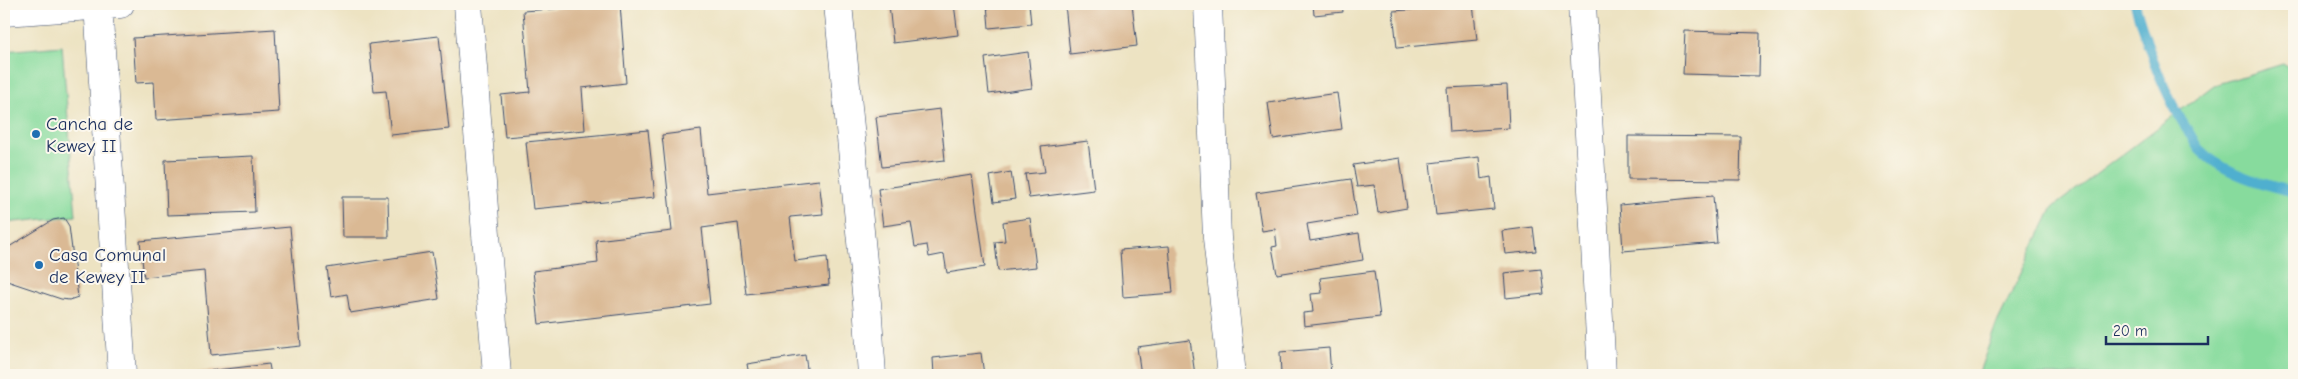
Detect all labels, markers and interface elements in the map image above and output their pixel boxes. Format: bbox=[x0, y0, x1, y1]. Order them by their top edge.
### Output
place label: Cancha de Kewey II bbox=[46, 113, 133, 157]
marker: Cancha de Kewey II bbox=[30, 128, 42, 140]
place label: Casa Comunal de Kewey II bbox=[49, 244, 166, 288]
marker: Casa Comunal de Kewey II bbox=[33, 259, 45, 271]
scale bar bbox=[2106, 314, 2208, 346]
text: 20 m bbox=[2113, 322, 2147, 340]

